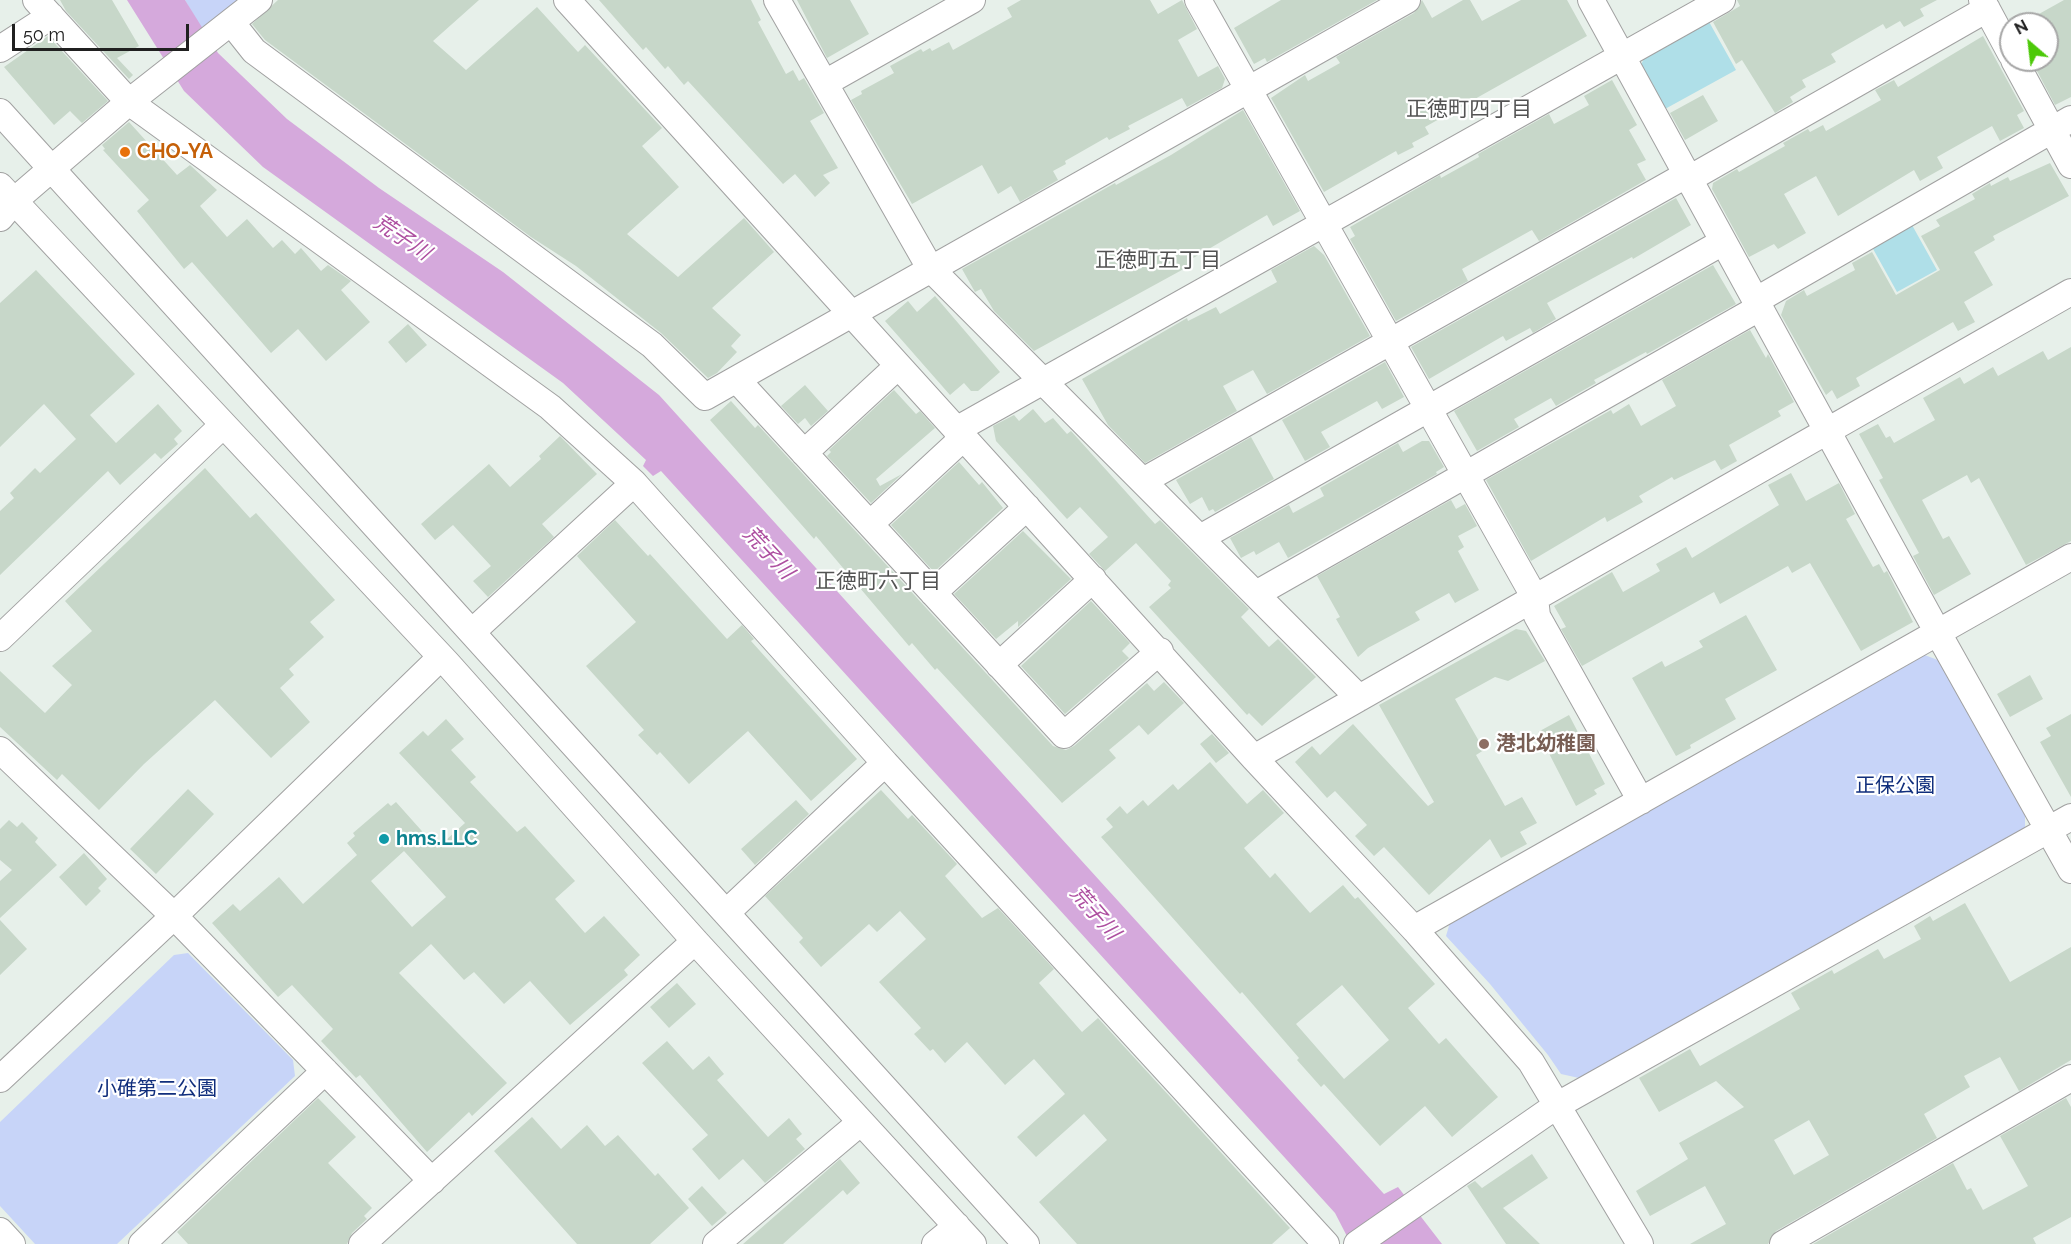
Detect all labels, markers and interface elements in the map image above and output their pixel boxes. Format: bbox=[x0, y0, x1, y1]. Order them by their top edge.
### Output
scale bar bbox=[15, 12, 192, 50]
north arrow bbox=[1999, 12, 2059, 72]
text: N bbox=[2011, 16, 2031, 39]
text: 50 m bbox=[23, 24, 65, 45]
district label: 正徳町四丁目 bbox=[1406, 97, 1532, 123]
place label: CHO-YA bbox=[137, 140, 213, 164]
marker: CHO-YA bbox=[118, 145, 132, 159]
water label: 荒子川 bbox=[369, 210, 435, 266]
district label: 正徳町五丁目 bbox=[1095, 248, 1221, 274]
water label: 荒子川 bbox=[737, 521, 799, 585]
district label: 正徳町六丁目 bbox=[815, 569, 941, 595]
place label: 港北幼稚園 bbox=[1496, 732, 1596, 756]
marker: 港北幼稚園 bbox=[1477, 737, 1491, 751]
park label: 正保公園 bbox=[1855, 774, 1935, 798]
place label: hms.LLC bbox=[396, 827, 478, 851]
marker: hms.LLC bbox=[377, 832, 391, 846]
water label: 荒子川 bbox=[1065, 881, 1125, 945]
park label: 小碓第二公園 bbox=[97, 1077, 217, 1101]

